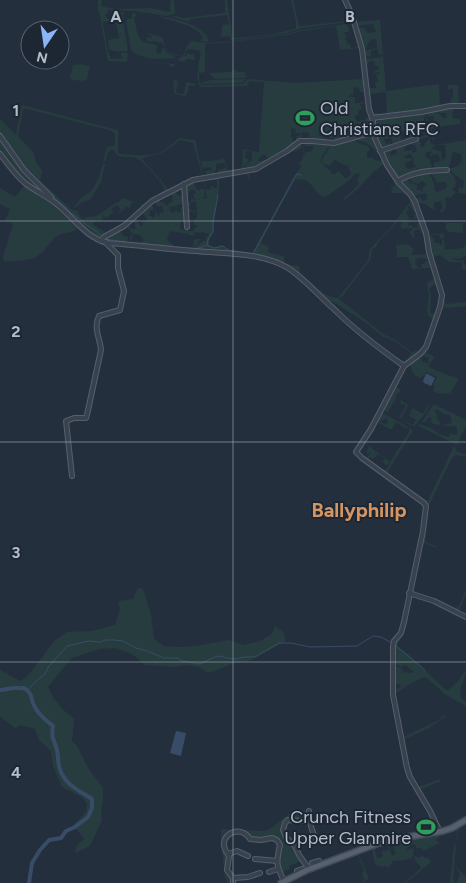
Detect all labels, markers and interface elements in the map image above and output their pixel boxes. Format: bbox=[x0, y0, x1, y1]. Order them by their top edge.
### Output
text: A bbox=[110, 7, 122, 26]
text: B bbox=[345, 7, 355, 26]
north arrow bbox=[20, 20, 70, 70]
text: N bbox=[35, 48, 49, 67]
place label: Old Christians RFC bbox=[320, 97, 439, 140]
text: 1 bbox=[13, 101, 19, 120]
sports icon: Old Christians RFC bbox=[294, 107, 316, 129]
text: 2 bbox=[11, 322, 21, 341]
district label: Ballyphilip bbox=[311, 498, 407, 522]
text: 3 bbox=[12, 543, 21, 562]
text: 4 bbox=[11, 763, 21, 782]
place label: Crunch Fitness Upper Glanmire bbox=[284, 806, 411, 849]
sports icon: Crunch Fitness Upper Glanmire bbox=[415, 816, 437, 838]

